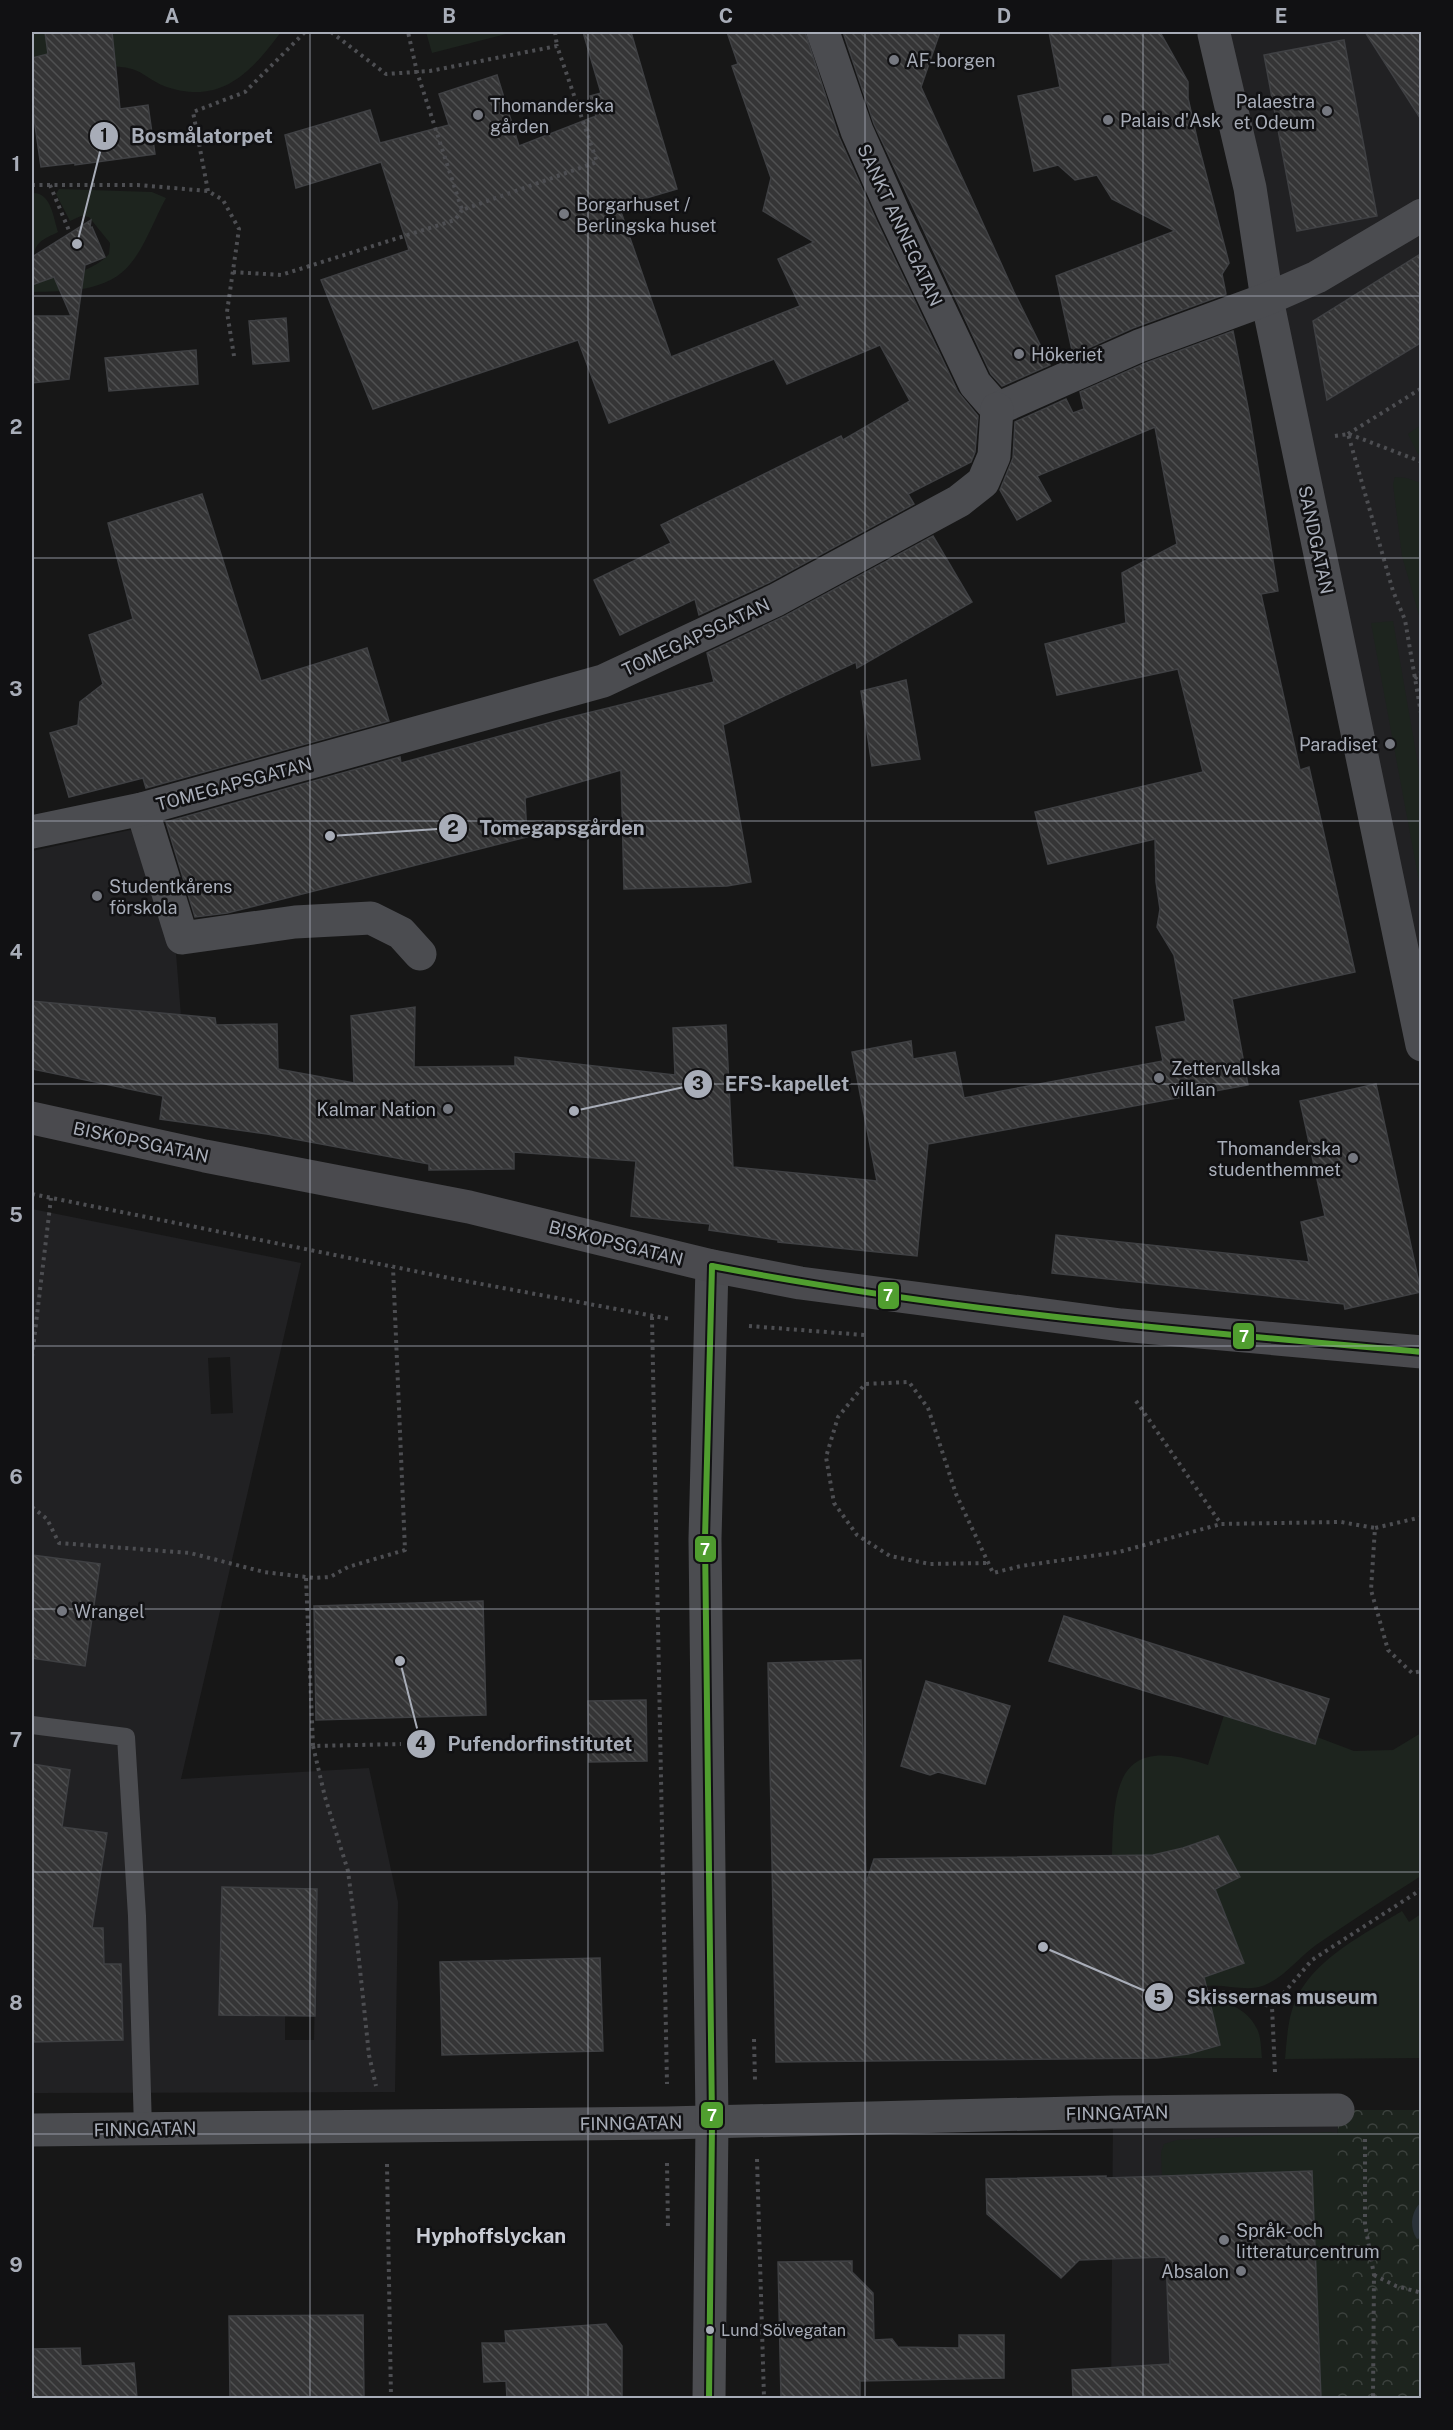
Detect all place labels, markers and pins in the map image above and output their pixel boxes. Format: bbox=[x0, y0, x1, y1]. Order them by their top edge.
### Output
place label: AF-borgen bbox=[906, 50, 995, 71]
marker: AF-borgen bbox=[887, 53, 901, 67]
place label: Palaestra et Odeum bbox=[1234, 91, 1315, 133]
place label: Thomanderska gården bbox=[490, 95, 614, 137]
marker: Palaestra et Odeum bbox=[1320, 104, 1334, 118]
marker: Thomanderska gården bbox=[471, 108, 485, 122]
place label: Palais d'Ask bbox=[1120, 110, 1221, 131]
marker: Palais d'Ask bbox=[1101, 113, 1115, 127]
callout: Bosmålatorpet bbox=[89, 117, 285, 155]
place label: Borgarhuset / Berlingska huset bbox=[576, 194, 717, 236]
marker: Borgarhuset / Berlingska huset bbox=[557, 207, 571, 221]
place label: Hökeriet bbox=[1031, 344, 1103, 365]
marker: Hökeriet bbox=[1012, 347, 1026, 361]
place label: Paradiset bbox=[1299, 734, 1378, 755]
marker: Paradiset bbox=[1383, 737, 1397, 751]
callout: Tomegapsgården bbox=[438, 809, 657, 847]
place label: Studentkårens förskola bbox=[109, 876, 232, 918]
marker: Studentkårens förskola bbox=[90, 889, 104, 903]
place label: Zettervallska villan bbox=[1171, 1058, 1280, 1100]
callout: EFS-kapellet bbox=[683, 1065, 862, 1103]
marker: Zettervallska villan bbox=[1152, 1071, 1166, 1085]
place label: Kalmar Nation bbox=[317, 1099, 436, 1120]
marker: Kalmar Nation bbox=[441, 1102, 455, 1116]
place label: Thomanderska studenthemmet bbox=[1208, 1138, 1341, 1180]
marker: Thomanderska studenthemmet bbox=[1346, 1151, 1360, 1165]
place label: Wrangel bbox=[74, 1601, 145, 1622]
marker: Wrangel bbox=[55, 1604, 69, 1618]
callout: Pufendorfinstitutet bbox=[406, 1725, 645, 1763]
callout: Skissernas museum bbox=[1144, 1978, 1389, 2016]
place label: Språk- och litteraturcentrum bbox=[1236, 2220, 1380, 2262]
marker: Språk- och litteraturcentrum bbox=[1217, 2233, 1231, 2247]
place label: Absalon bbox=[1161, 2261, 1229, 2282]
marker: Absalon bbox=[1234, 2264, 1248, 2278]
place label: Lund Sölvegatan bbox=[721, 2321, 846, 2340]
marker: Lund Sölvegatan bbox=[704, 2324, 716, 2336]

